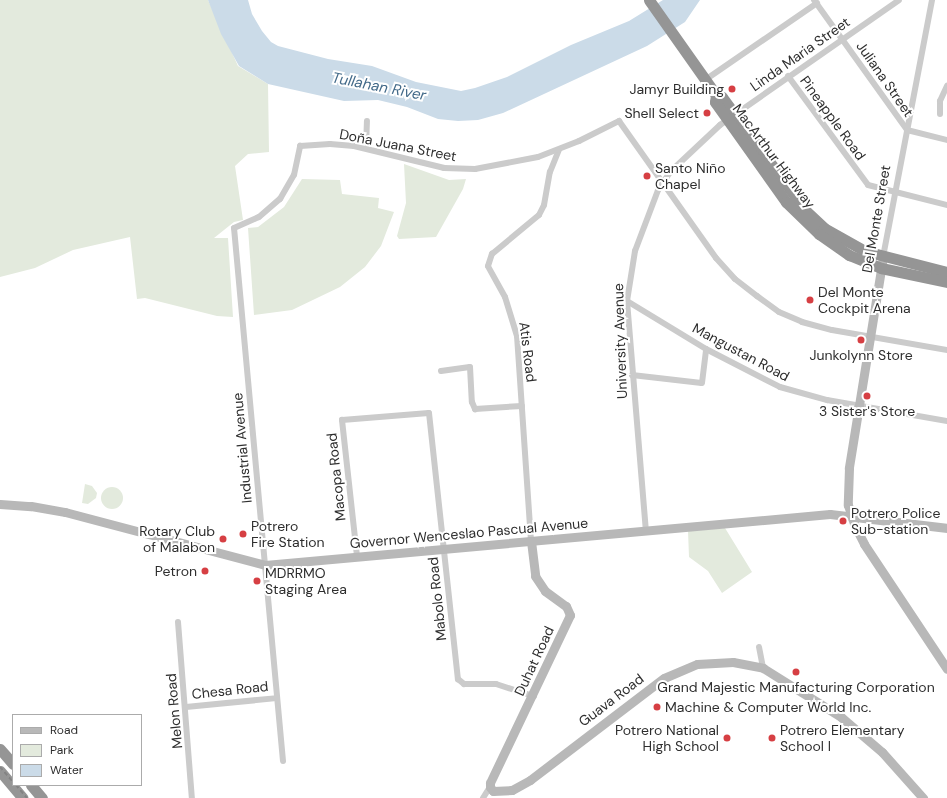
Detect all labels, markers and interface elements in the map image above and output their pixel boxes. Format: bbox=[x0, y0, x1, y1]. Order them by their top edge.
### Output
street label: Linda Maria Street bbox=[747, 13, 853, 95]
street label: Juliana Street bbox=[853, 38, 917, 120]
water label: Tullahan River bbox=[330, 69, 428, 105]
street label: Pineapple Road bbox=[797, 73, 869, 163]
place label: Jamyr Building bbox=[629, 81, 724, 97]
marker: Jamyr Building bbox=[727, 84, 737, 94]
street label: MacArthur Highway bbox=[729, 100, 819, 212]
place label: Shell Select bbox=[624, 105, 699, 121]
marker: Shell Select bbox=[702, 108, 712, 118]
street label: Doña Juana Street bbox=[338, 125, 458, 165]
place label: Santo Niño Chapel bbox=[655, 160, 725, 192]
street label: Del Monte Street bbox=[858, 164, 894, 274]
marker: Santo Niño Chapel bbox=[642, 171, 652, 181]
street label: University Avenue bbox=[610, 283, 630, 399]
place label: Del Monte Cockpit Arena bbox=[818, 284, 911, 316]
marker: Del Monte Cockpit Arena bbox=[805, 295, 815, 305]
street label: Mangustan Road bbox=[690, 319, 792, 385]
street label: Atis Road bbox=[516, 321, 540, 383]
marker: Junkolynn Store bbox=[856, 335, 866, 345]
place label: Junkolynn Store bbox=[809, 347, 913, 363]
marker: 3 Sister's Store bbox=[862, 391, 872, 401]
street label: Industrial Avenue bbox=[229, 392, 255, 504]
place label: 3 Sister's Store bbox=[819, 403, 915, 419]
street label: Macopa Road bbox=[323, 432, 349, 522]
place label: Potrero Police Sub-station bbox=[851, 505, 940, 538]
street label: Governor Wenceslao Pascual Avenue bbox=[349, 514, 589, 552]
marker: Potrero Police Sub-station bbox=[838, 516, 848, 526]
place label: Potrero Fire Station bbox=[251, 518, 325, 550]
place label: Rotary Club of Malabon bbox=[139, 523, 215, 556]
marker: Potrero Fire Station bbox=[238, 529, 248, 539]
marker: Rotary Club of Malabon bbox=[218, 534, 228, 544]
street label: Mabolo Road bbox=[424, 556, 450, 642]
place label: Petron bbox=[155, 563, 197, 579]
place label: MDRRMO Staging Area bbox=[265, 565, 347, 598]
marker: Petron bbox=[200, 566, 210, 576]
marker: MDRRMO Staging Area bbox=[252, 576, 262, 586]
street label: Duhat Road bbox=[511, 623, 557, 699]
marker: Grand Majestic Manufacturing Corporation bbox=[791, 667, 801, 677]
street label: Guava Road bbox=[575, 670, 647, 730]
street label: Melon Road bbox=[162, 673, 186, 749]
street label: Chesa Road bbox=[191, 678, 269, 702]
place label: Grand Majestic Manufacturing Corporation bbox=[657, 679, 935, 695]
place label: Machine & Computer World Inc. bbox=[665, 699, 871, 715]
marker: Machine & Computer World Inc. bbox=[652, 702, 662, 712]
legend bbox=[12, 714, 142, 786]
text: Road bbox=[50, 722, 78, 738]
place label: Potrero National High School bbox=[615, 722, 719, 754]
place label: Potrero Elementary School I bbox=[780, 722, 905, 754]
marker: Potrero National High School bbox=[722, 733, 732, 743]
marker: Potrero Elementary School I bbox=[767, 733, 777, 743]
text: Park bbox=[50, 742, 74, 758]
text: Water bbox=[50, 762, 83, 778]

